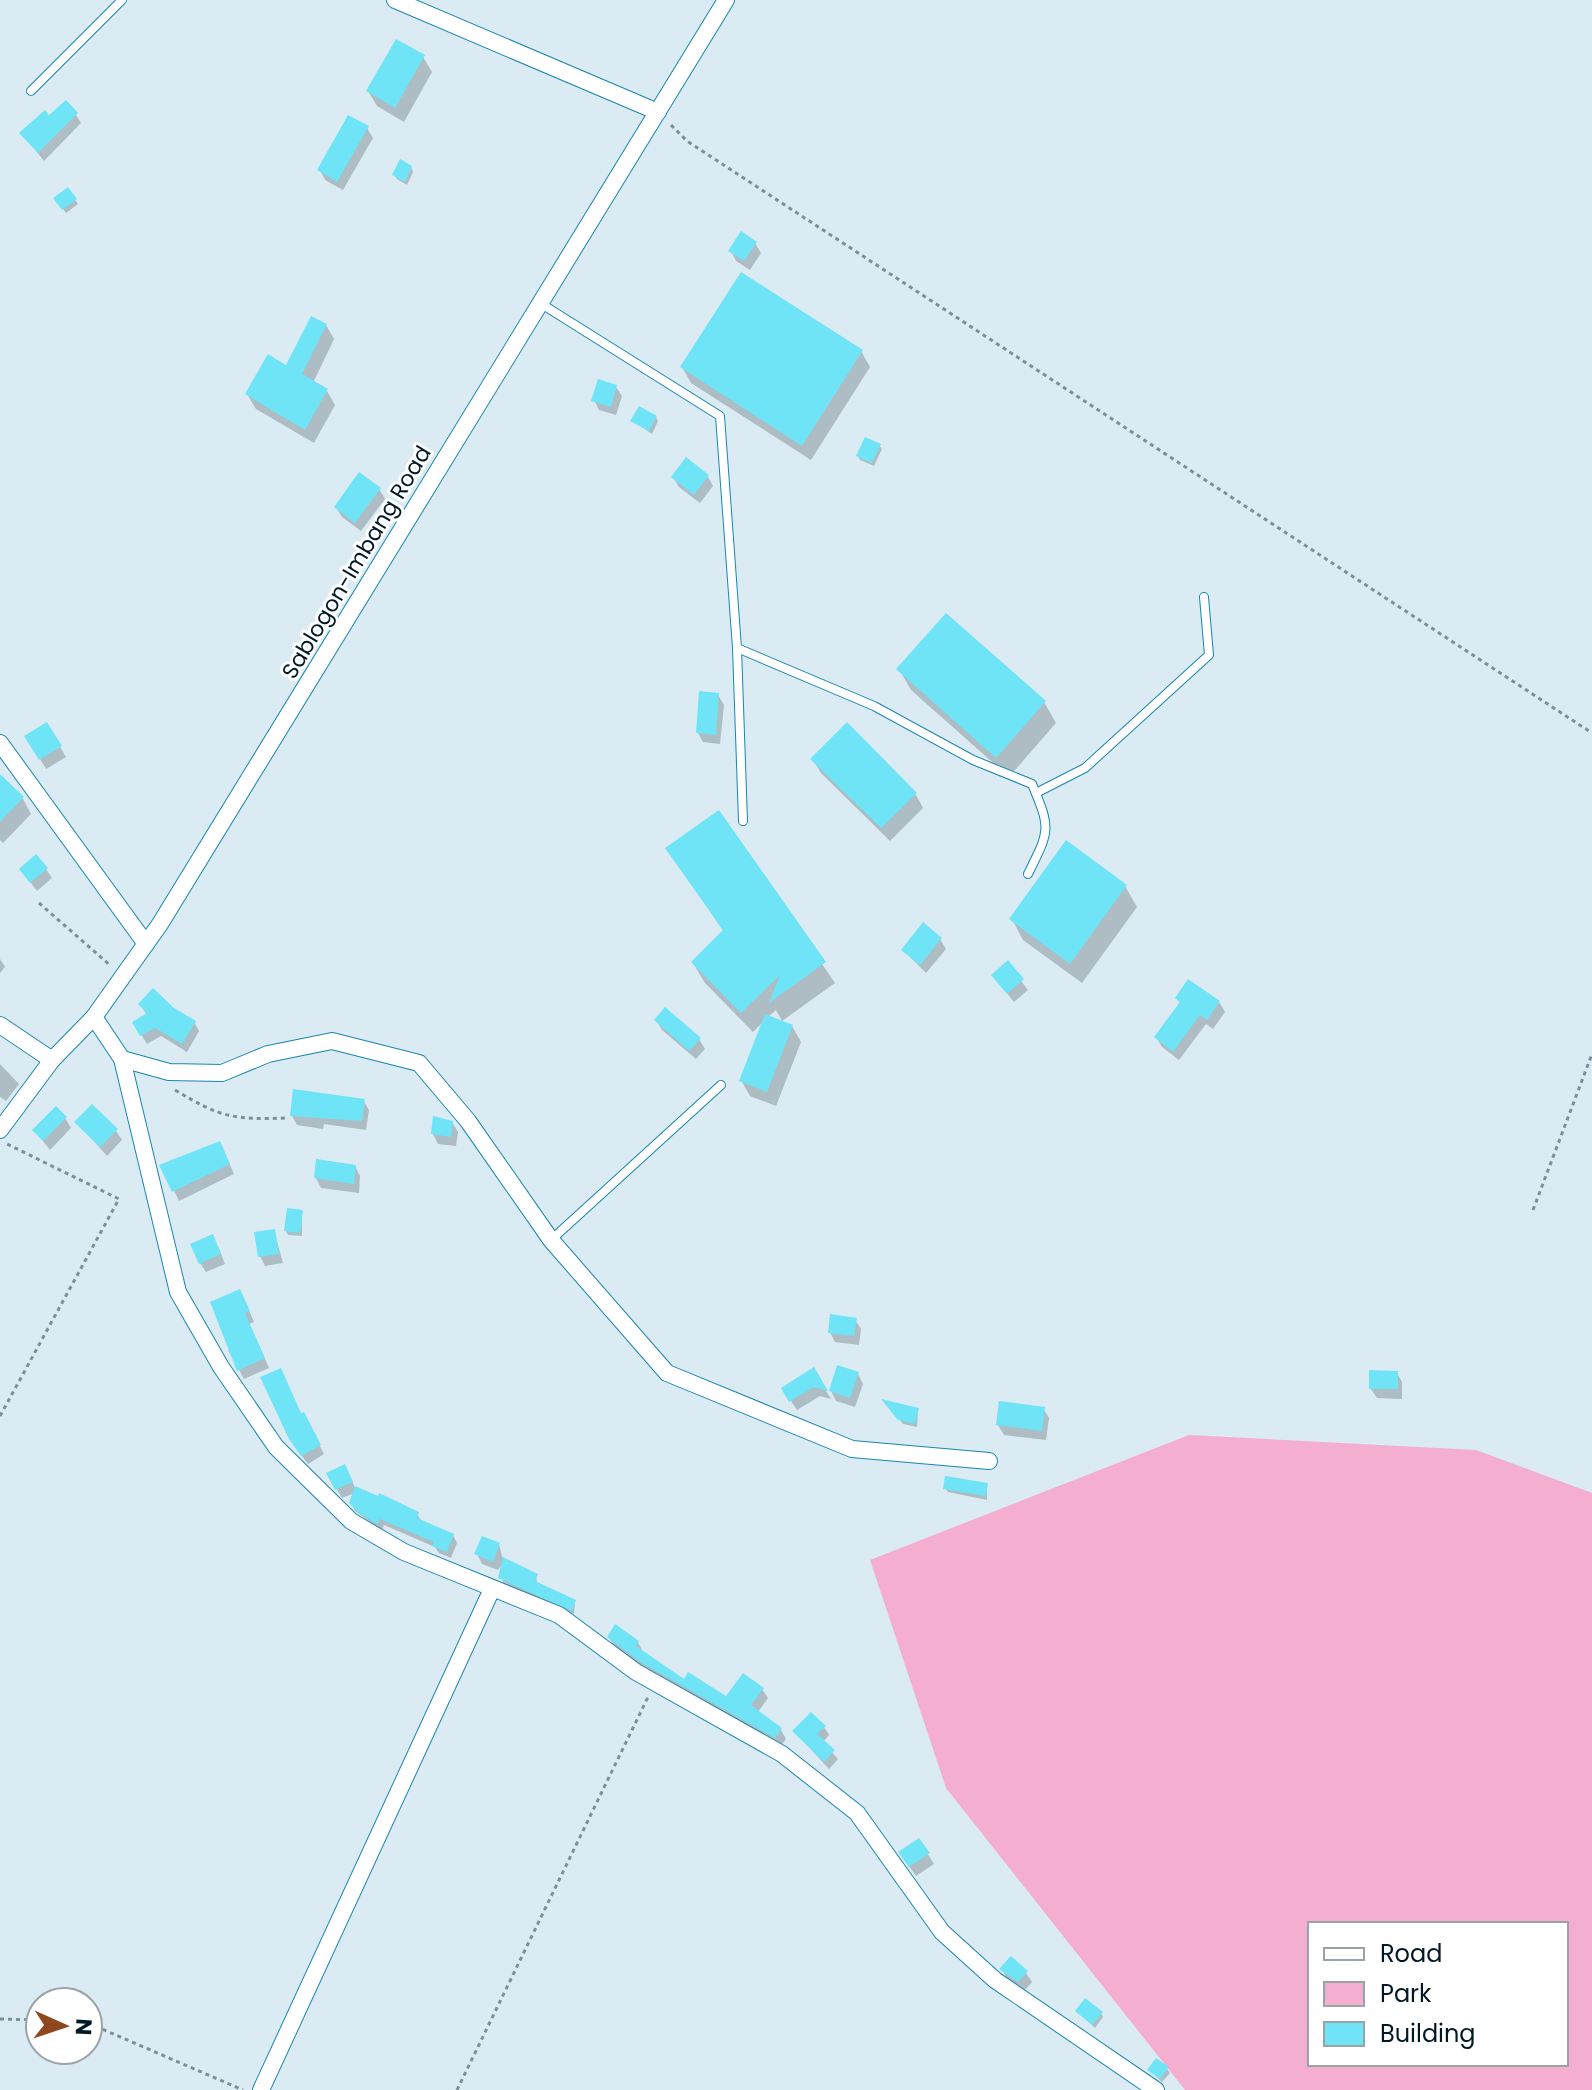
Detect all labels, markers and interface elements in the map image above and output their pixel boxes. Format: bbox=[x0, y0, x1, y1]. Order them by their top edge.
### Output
street label: Sablogon-Imbang Road bbox=[274, 440, 439, 685]
legend bbox=[1308, 1922, 1568, 2066]
text: Road bbox=[1380, 1937, 1442, 1970]
text: Park bbox=[1380, 1977, 1432, 2010]
north arrow bbox=[24, 1986, 104, 2066]
text: Building bbox=[1380, 2017, 1476, 2050]
text: N bbox=[68, 2018, 99, 2036]

